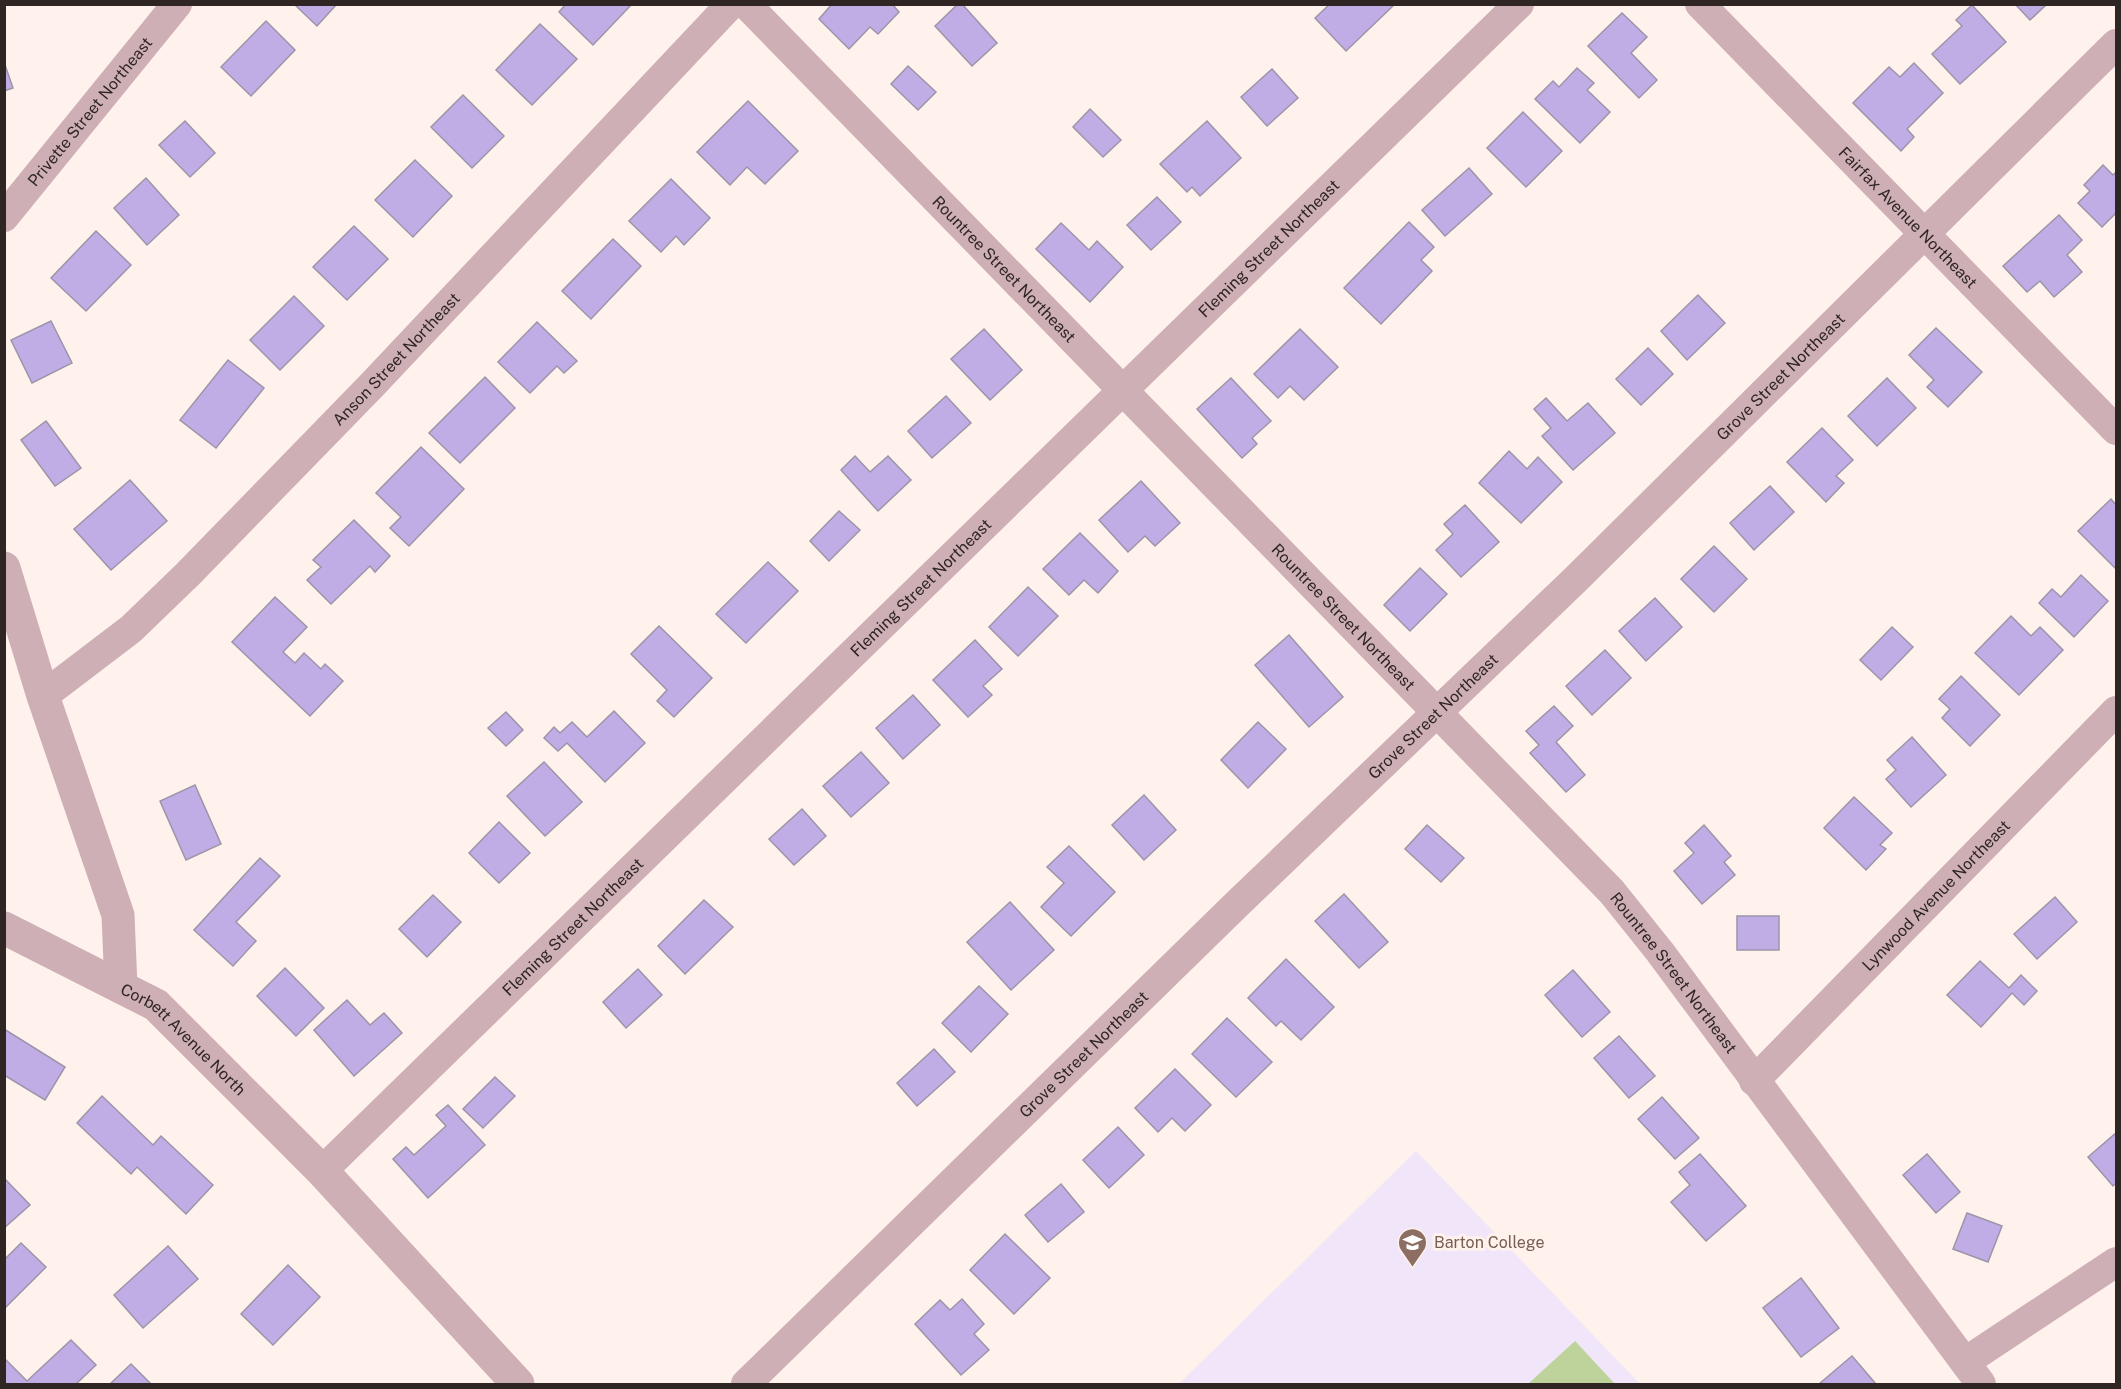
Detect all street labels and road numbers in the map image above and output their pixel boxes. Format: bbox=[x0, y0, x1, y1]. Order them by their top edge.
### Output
street label: Privette Street Northeast bbox=[24, 33, 156, 190]
street label: Fairfax Avenue Northeast bbox=[1835, 143, 1981, 292]
street label: Fleming Street Northeast bbox=[1195, 176, 1343, 321]
street label: Rountree Street Northeast bbox=[928, 192, 1080, 347]
street label: Anson Street Northeast bbox=[329, 289, 464, 430]
street label: Grove Street Northeast bbox=[1713, 309, 1849, 444]
street label: Fleming Street Northeast bbox=[847, 515, 995, 661]
street label: Rountree Street Northeast bbox=[1268, 540, 1419, 694]
street label: Grove Street Northeast bbox=[1364, 650, 1502, 783]
street label: Lynwood Avenue Northeast bbox=[1858, 816, 2014, 975]
street label: Fleming Street Northeast bbox=[499, 854, 647, 1000]
street label: Rountree Street Northeast bbox=[1606, 889, 1741, 1057]
street label: Corbett Avenue North bbox=[117, 980, 250, 1099]
street label: Grove Street Northeast bbox=[1015, 987, 1152, 1122]

